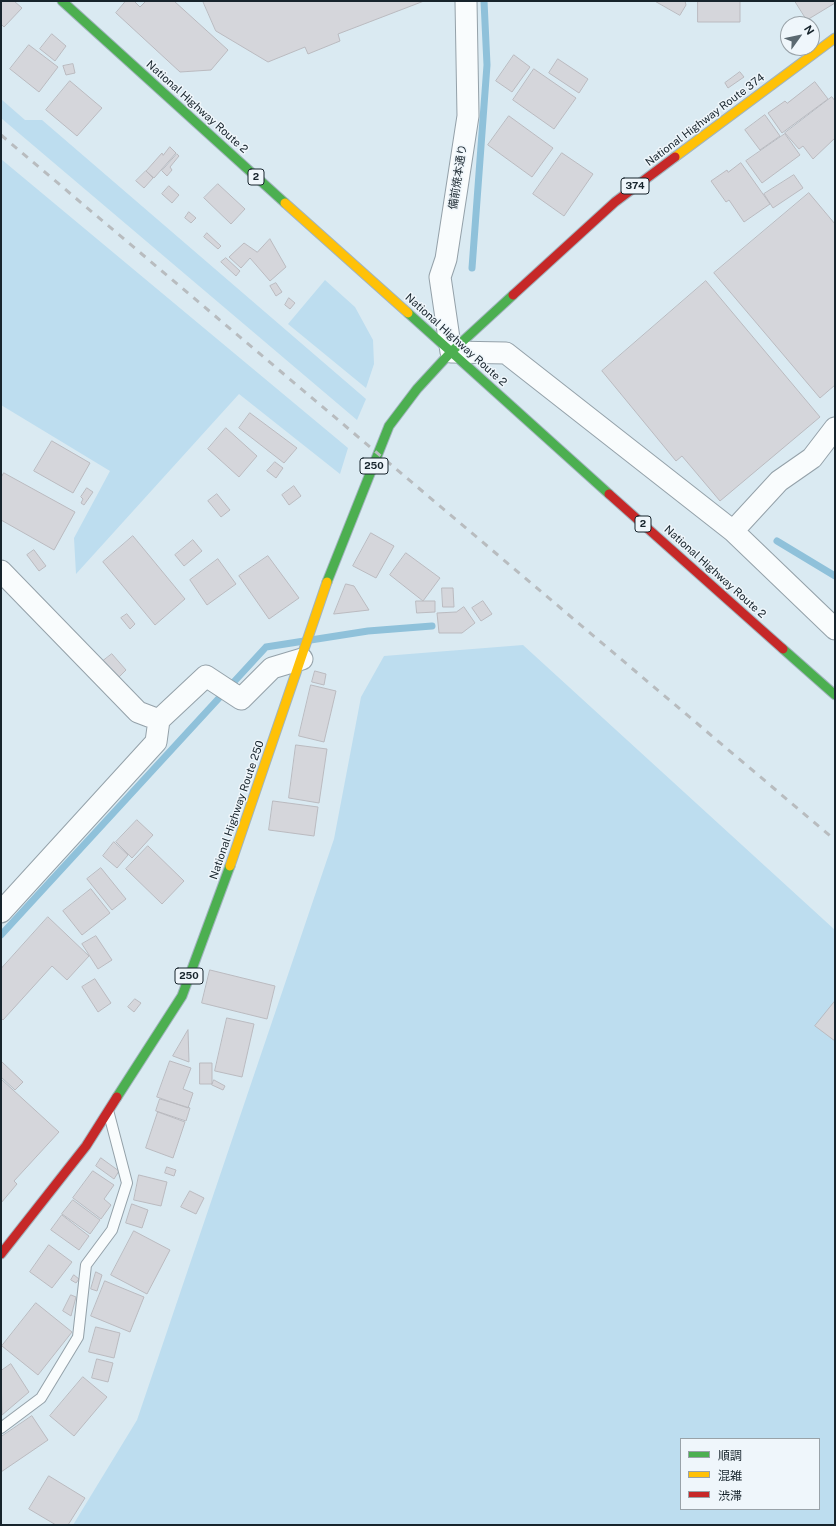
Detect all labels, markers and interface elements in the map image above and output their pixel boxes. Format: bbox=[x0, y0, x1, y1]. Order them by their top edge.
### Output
north arrow bbox=[780, 16, 820, 56]
text: N bbox=[802, 23, 817, 37]
street label: National Highway Route 2 bbox=[143, 58, 251, 156]
street label: National Highway Route 374 bbox=[643, 71, 767, 169]
street label: 備前焼本通り bbox=[446, 143, 470, 211]
road number: 2 bbox=[248, 169, 264, 185]
road number: 374 bbox=[621, 178, 649, 194]
street label: National Highway Route 2 bbox=[402, 291, 510, 389]
road number: 250 bbox=[360, 458, 388, 474]
road number: 2 bbox=[635, 516, 651, 532]
street label: National Highway Route 2 bbox=[661, 523, 769, 621]
street label: National Highway Route 250 bbox=[207, 739, 267, 881]
road number: 250 bbox=[175, 968, 203, 984]
legend bbox=[680, 1438, 820, 1510]
text: 順調 bbox=[718, 1449, 742, 1463]
text: 混雑 bbox=[718, 1469, 742, 1483]
text: 渋滞 bbox=[718, 1489, 742, 1503]

